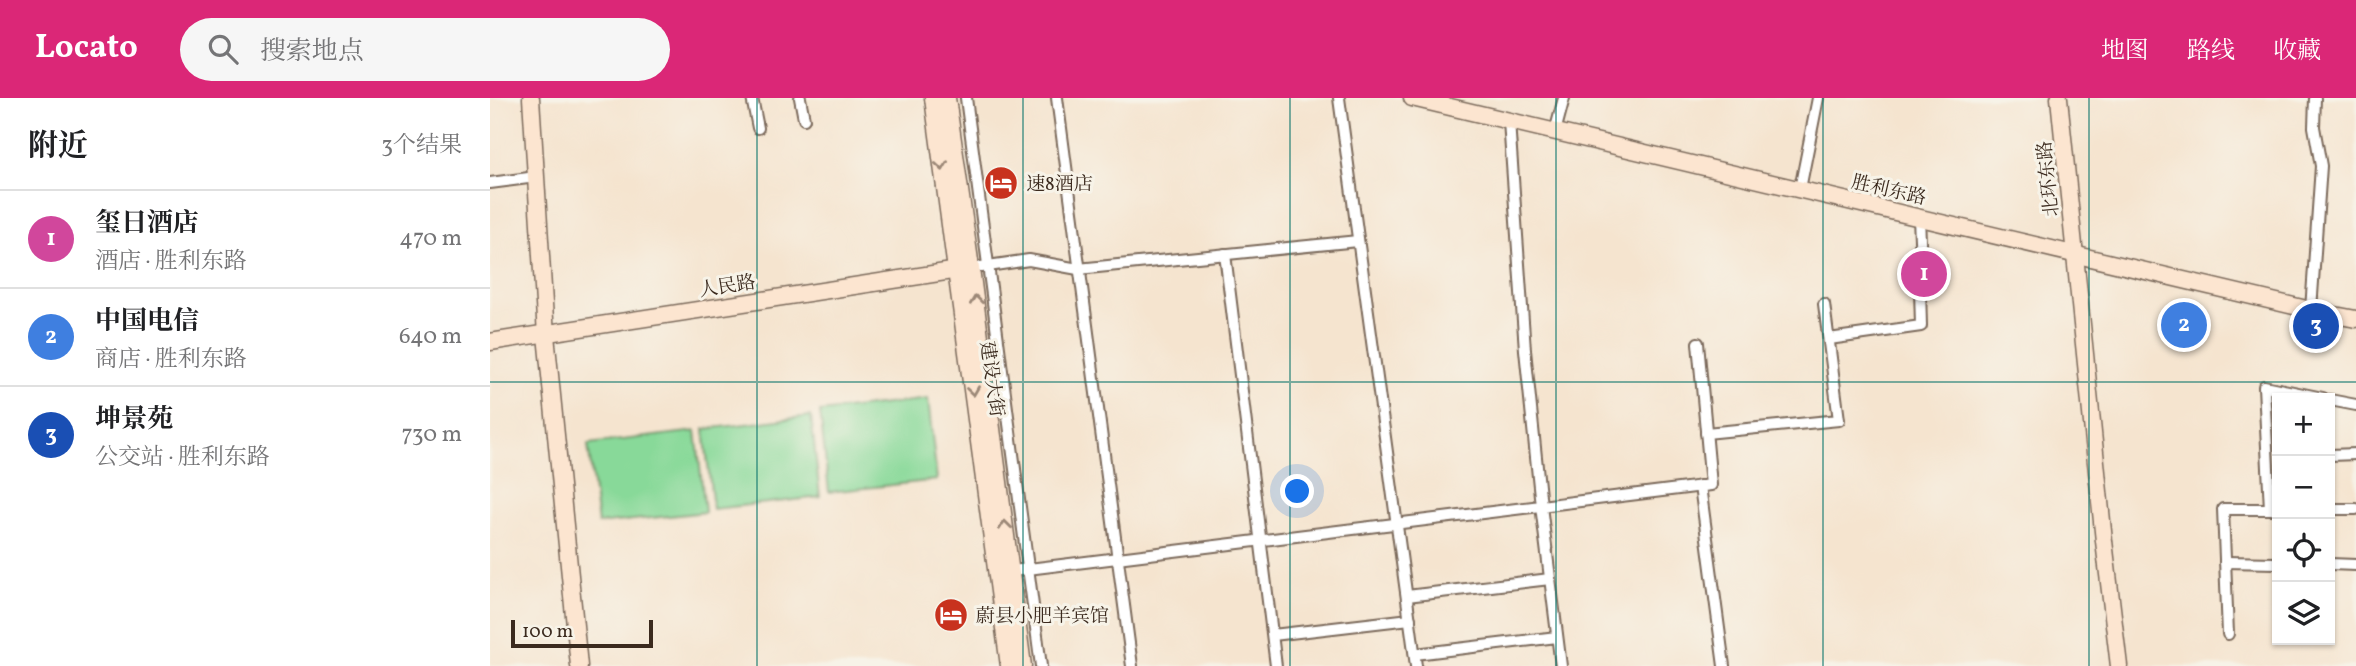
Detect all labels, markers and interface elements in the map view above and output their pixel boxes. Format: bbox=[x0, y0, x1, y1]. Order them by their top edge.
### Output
search box bbox=[180, 18, 670, 81]
text: Locato bbox=[35, 26, 138, 72]
icon: search bbox=[204, 30, 242, 68]
text: 搜索地点 bbox=[260, 34, 364, 70]
text: 地图 bbox=[2101, 35, 2149, 69]
text: 路线 bbox=[2187, 35, 2235, 69]
text: 收藏 bbox=[2273, 35, 2321, 69]
text: 附近 bbox=[28, 126, 88, 168]
text: 3个结果 bbox=[381, 130, 462, 162]
street label: 北环东路 bbox=[2032, 140, 2066, 218]
one-way arrow bbox=[935, 160, 950, 171]
hotel icon: 速8酒店 bbox=[982, 164, 1020, 202]
street label: 胜利东路 bbox=[1849, 170, 1929, 212]
place label: 速8酒店 bbox=[1026, 172, 1093, 198]
text: 玺日酒店 bbox=[95, 206, 199, 242]
text: 1 bbox=[46, 223, 56, 255]
text: 470 m bbox=[399, 223, 462, 255]
text: 酒店 · 胜利东路 bbox=[95, 246, 247, 278]
pin: 1 bbox=[1901, 248, 1947, 300]
street label: 人民路 bbox=[697, 270, 758, 304]
one-way arrow bbox=[968, 294, 983, 306]
pin: 2 bbox=[2161, 299, 2207, 351]
pin: 3 bbox=[2293, 300, 2339, 352]
text: 中国电信 bbox=[95, 304, 199, 340]
text: 2 bbox=[45, 321, 57, 353]
text: 640 m bbox=[399, 321, 462, 353]
street label: 建设大街 bbox=[973, 340, 1009, 419]
text: 商店 · 胜利东路 bbox=[95, 344, 247, 376]
one-way arrow bbox=[966, 385, 981, 397]
map controls bbox=[2272, 393, 2335, 645]
button: + bbox=[2272, 393, 2335, 456]
text: 坤景苑 bbox=[95, 402, 173, 438]
text: 3 bbox=[45, 419, 57, 451]
text: 730 m bbox=[401, 419, 462, 451]
text: 公交站 · 胜利东路 bbox=[95, 442, 270, 474]
button: − bbox=[2272, 456, 2335, 519]
your location bbox=[1280, 474, 1314, 508]
one-way arrow bbox=[998, 519, 1013, 531]
button: locate bbox=[2272, 519, 2335, 582]
button: layers bbox=[2272, 582, 2335, 645]
hotel icon: 蔚县小肥羊宾馆 bbox=[932, 596, 970, 634]
place label: 蔚县小肥羊宾馆 bbox=[976, 604, 1109, 630]
scale bar bbox=[511, 617, 653, 649]
text: 100 m bbox=[522, 619, 573, 645]

